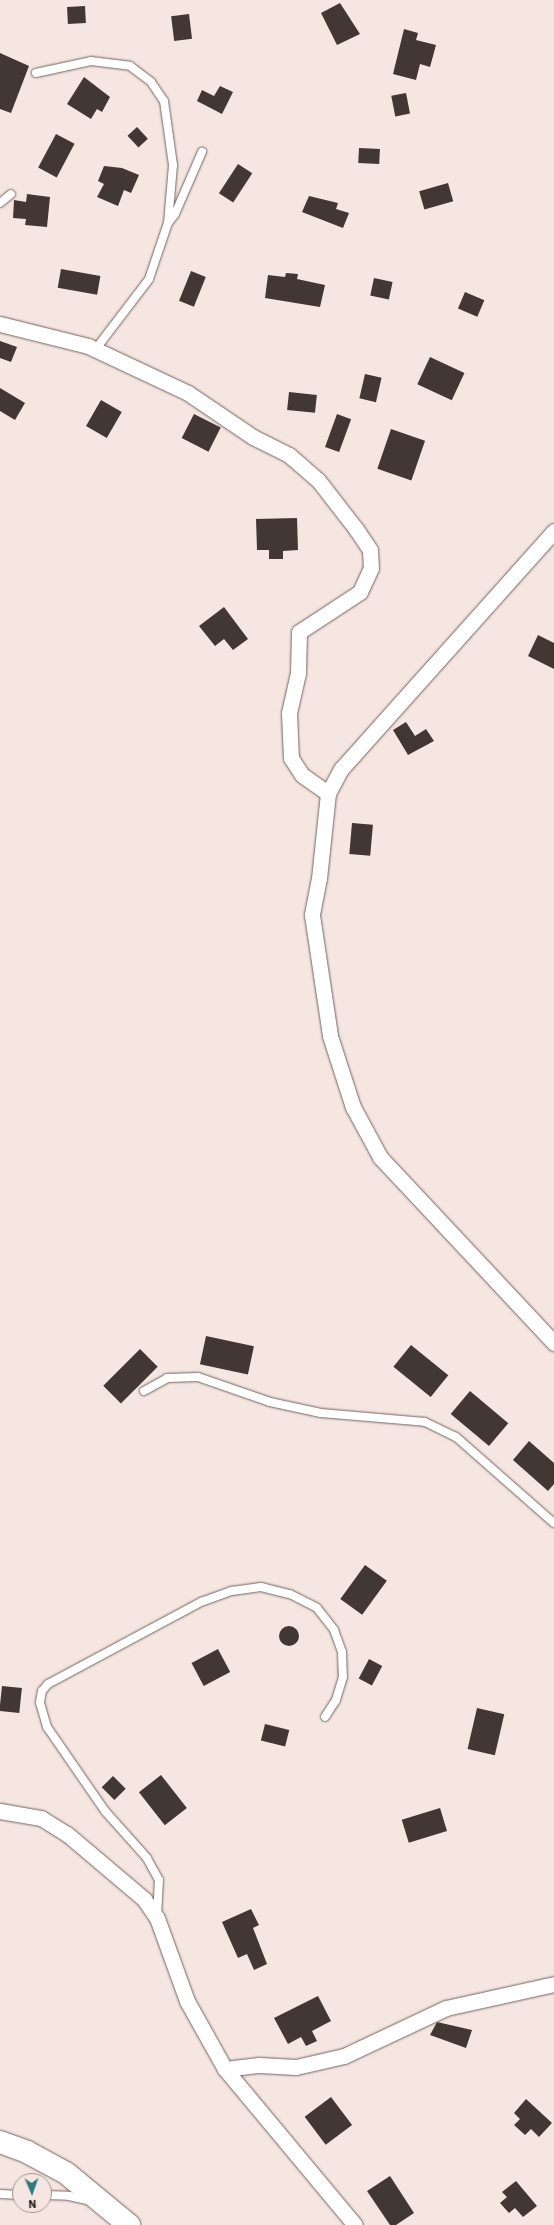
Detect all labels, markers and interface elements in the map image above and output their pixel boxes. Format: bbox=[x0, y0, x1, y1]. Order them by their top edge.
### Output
north arrow bbox=[12, 2173, 52, 2213]
text: N bbox=[28, 2197, 37, 2211]

